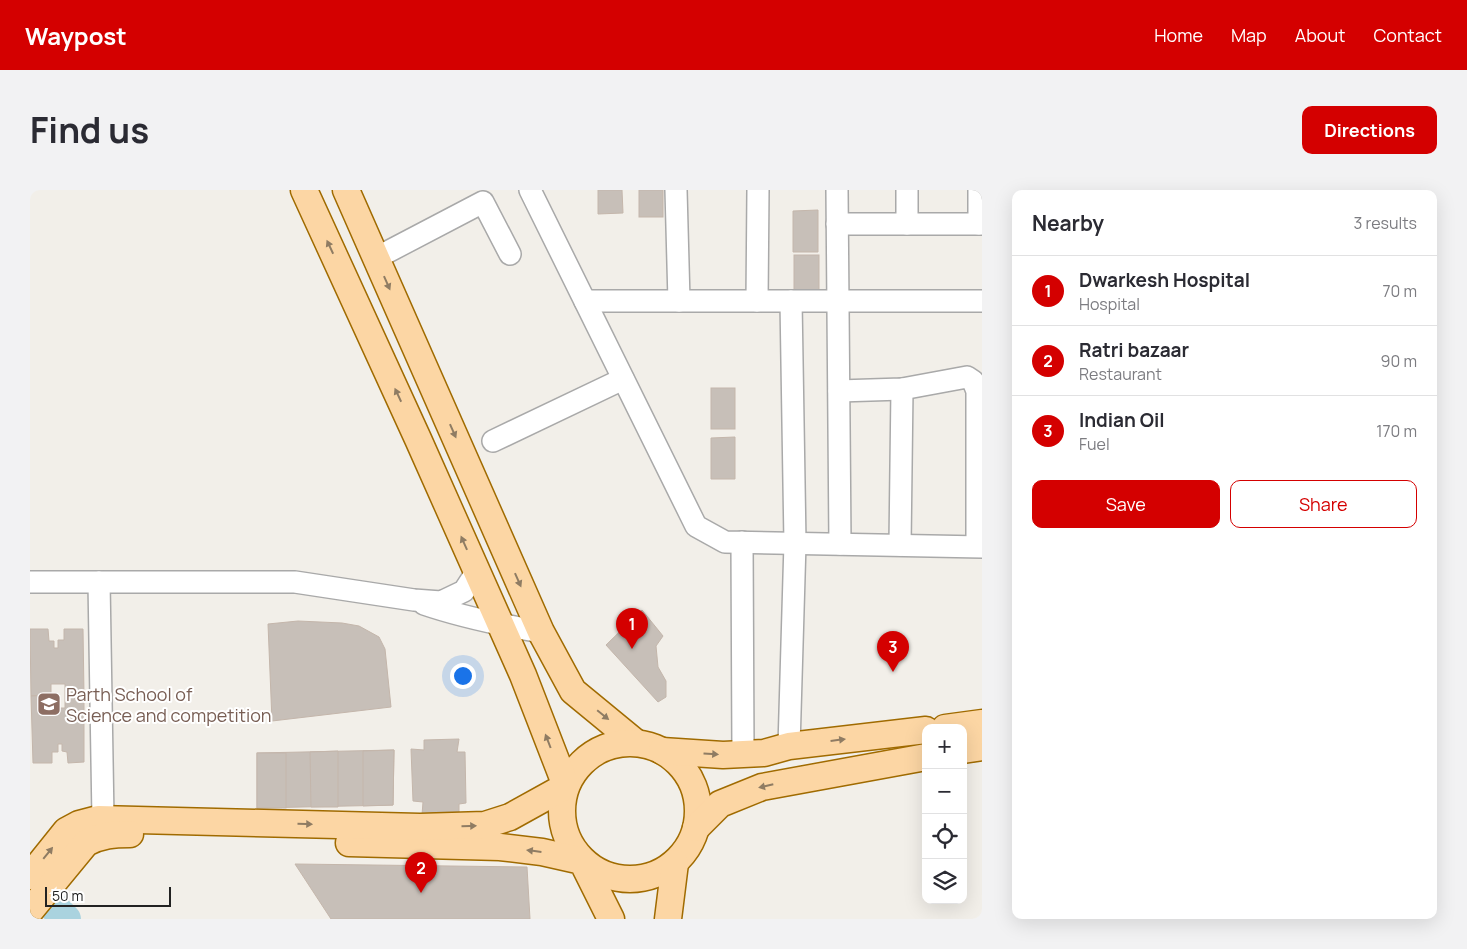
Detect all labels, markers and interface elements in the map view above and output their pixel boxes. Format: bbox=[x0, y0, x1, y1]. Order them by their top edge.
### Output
text: Waypost bbox=[25, 19, 127, 52]
text: Home bbox=[1154, 23, 1203, 47]
text: Map bbox=[1231, 23, 1267, 47]
text: About bbox=[1295, 23, 1345, 47]
text: Contact bbox=[1373, 23, 1442, 47]
text: Find us bbox=[30, 106, 149, 154]
button: Directions bbox=[1302, 106, 1437, 154]
text: Nearby bbox=[1032, 209, 1104, 237]
text: 3 results bbox=[1354, 212, 1417, 234]
one-way arrow bbox=[326, 240, 334, 254]
text: Dwarkesh Hospital bbox=[1079, 267, 1250, 293]
one-way arrow bbox=[384, 276, 392, 290]
text: 1 bbox=[1044, 280, 1052, 302]
text: 70 m bbox=[1382, 280, 1417, 302]
text: Hospital bbox=[1079, 293, 1140, 315]
text: Ratri bazaar bbox=[1079, 337, 1189, 363]
text: 2 bbox=[1043, 350, 1053, 372]
text: 90 m bbox=[1381, 350, 1417, 372]
text: Restaurant bbox=[1079, 363, 1162, 385]
one-way arrow bbox=[394, 387, 402, 402]
text: Indian Oil bbox=[1079, 407, 1165, 433]
text: 3 bbox=[1043, 420, 1053, 442]
text: 170 m bbox=[1376, 420, 1417, 442]
one-way arrow bbox=[449, 424, 457, 438]
text: Fuel bbox=[1079, 433, 1110, 455]
button: Save bbox=[1032, 480, 1220, 528]
button: Share bbox=[1230, 480, 1417, 528]
one-way arrow bbox=[460, 536, 468, 550]
one-way arrow bbox=[515, 573, 523, 587]
pin: 1 bbox=[616, 608, 648, 649]
pin: 3 bbox=[877, 631, 909, 672]
your location bbox=[450, 663, 476, 689]
place label: Parth School of Science and competition bbox=[66, 682, 272, 727]
school or university icon: Parth School of Science and competition bbox=[36, 691, 62, 717]
one-way arrow bbox=[596, 710, 609, 721]
map controls bbox=[922, 724, 967, 904]
button: + bbox=[922, 724, 967, 769]
one-way arrow bbox=[544, 733, 552, 748]
one-way arrow bbox=[830, 736, 846, 744]
one-way arrow bbox=[703, 750, 719, 758]
button: − bbox=[922, 769, 967, 814]
one-way arrow bbox=[758, 782, 773, 790]
button: locate bbox=[922, 814, 967, 859]
one-way arrow bbox=[297, 821, 313, 829]
one-way arrow bbox=[461, 821, 477, 829]
one-way arrow bbox=[43, 847, 54, 860]
one-way arrow bbox=[526, 847, 542, 855]
pin: 2 bbox=[405, 852, 437, 893]
button: layers bbox=[922, 859, 967, 904]
scale bar bbox=[45, 884, 171, 907]
text: 50 m bbox=[52, 886, 83, 905]

